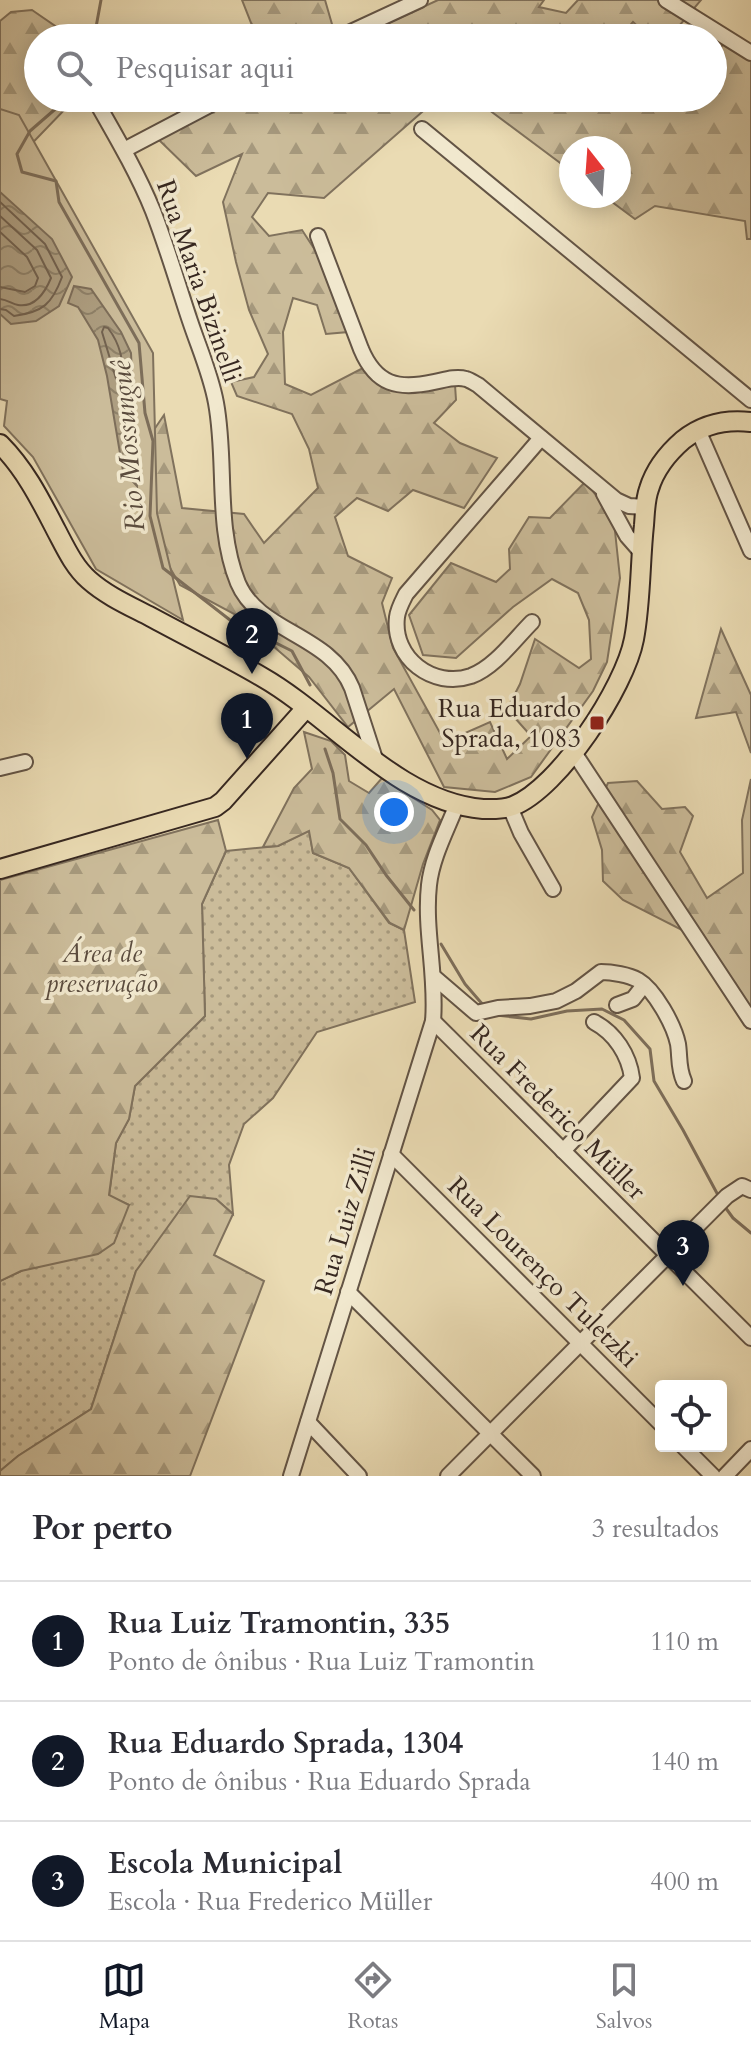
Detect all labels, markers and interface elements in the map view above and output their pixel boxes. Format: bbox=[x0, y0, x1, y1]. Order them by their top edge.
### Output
search box bbox=[24, 24, 727, 112]
icon: search bbox=[52, 46, 96, 90]
text: Pesquisar aqui bbox=[116, 48, 294, 89]
north arrow bbox=[559, 136, 631, 208]
street label: Rua Maria Bizinelli bbox=[148, 175, 250, 387]
water label: Rio Mossunguê bbox=[102, 359, 154, 533]
pin: 2 bbox=[226, 608, 278, 674]
place label: Rua Eduardo Sprada, 1083 bbox=[438, 691, 581, 756]
pin: 1 bbox=[221, 693, 273, 759]
marker: Rua Eduardo Sprada, 1083 bbox=[588, 714, 606, 732]
your location bbox=[374, 792, 414, 832]
park label: Área de preservação bbox=[44, 936, 158, 1001]
street label: Rua Frederico Müller bbox=[462, 1016, 654, 1208]
street label: Rua Luiz Zilli bbox=[306, 1143, 384, 1299]
street label: Rua Lourenço Tuletzki bbox=[440, 1169, 646, 1375]
pin: 3 bbox=[657, 1220, 709, 1286]
map controls bbox=[655, 1380, 727, 1452]
button: locate bbox=[655, 1380, 727, 1452]
text: Por perto bbox=[32, 1505, 173, 1551]
text: 3 resultados bbox=[592, 1511, 719, 1546]
text: Rua Luiz Tramontin, 335 bbox=[108, 1603, 450, 1644]
text: 1 bbox=[51, 1624, 65, 1659]
text: 110 m bbox=[650, 1624, 719, 1659]
text: Ponto de ônibus · Rua Luiz Tramontin bbox=[108, 1644, 535, 1679]
text: Rua Eduardo Sprada, 1304 bbox=[108, 1723, 463, 1764]
text: 2 bbox=[51, 1744, 65, 1779]
text: 140 m bbox=[650, 1744, 719, 1779]
text: Ponto de ônibus · Rua Eduardo Sprada bbox=[108, 1764, 531, 1799]
text: Escola Municipal bbox=[108, 1843, 342, 1884]
text: 3 bbox=[51, 1864, 65, 1899]
text: 400 m bbox=[650, 1864, 719, 1899]
text: Escola · Rua Frederico Müller bbox=[108, 1884, 432, 1919]
tab: Mapa bbox=[99, 1958, 150, 2036]
tab: Rotas bbox=[347, 1958, 398, 2036]
tab: Salvos bbox=[596, 1958, 652, 2036]

